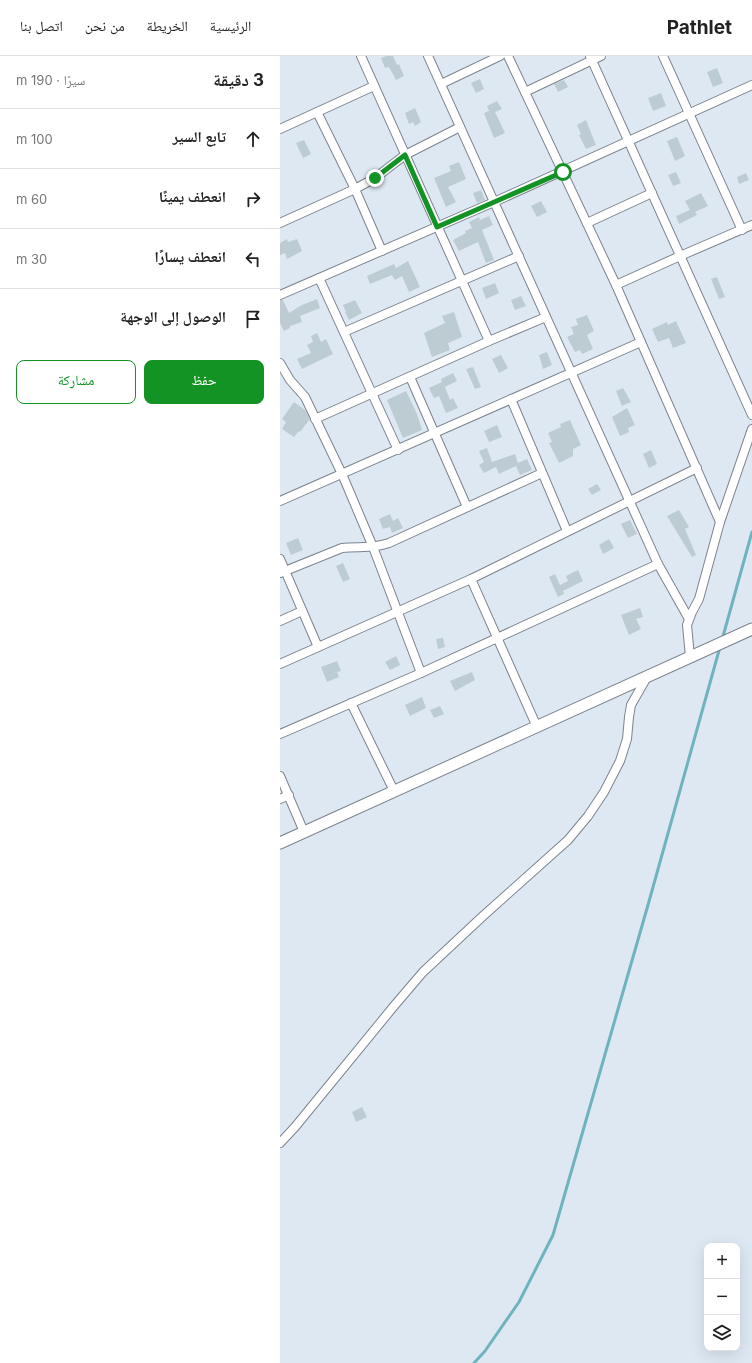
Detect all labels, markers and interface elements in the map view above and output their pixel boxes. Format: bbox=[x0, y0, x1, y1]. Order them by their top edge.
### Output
text: Pathlet bbox=[667, 16, 732, 39]
text: اتصل بنا bbox=[20, 17, 63, 34]
text: من نحن bbox=[85, 17, 125, 34]
text: الخريطة bbox=[147, 17, 188, 34]
text: الرئيسية bbox=[210, 17, 251, 34]
text: 3 دقيقة bbox=[213, 70, 264, 90]
text: سيرًا · 190 m bbox=[16, 72, 85, 88]
text: تابع السير bbox=[172, 127, 226, 146]
icon: ahead bbox=[242, 128, 264, 150]
text: 100 m bbox=[16, 131, 53, 147]
route start bbox=[554, 163, 572, 181]
route end bbox=[366, 169, 384, 187]
text: انعطف يمينًا bbox=[159, 187, 226, 206]
icon: right bbox=[242, 188, 264, 210]
text: 60 m bbox=[16, 191, 47, 207]
text: انعطف يسارًا bbox=[154, 247, 226, 266]
icon: left bbox=[242, 248, 264, 270]
text: 30 m bbox=[16, 251, 47, 267]
text: الوصول إلى الوجهة bbox=[120, 307, 226, 326]
icon: arrive bbox=[242, 308, 264, 330]
button: مشاركة bbox=[16, 360, 136, 404]
button: حفظ bbox=[144, 360, 264, 404]
map controls bbox=[704, 1243, 740, 1351]
button: + bbox=[704, 1243, 740, 1279]
button: − bbox=[704, 1279, 740, 1315]
button: layers bbox=[704, 1315, 740, 1351]

